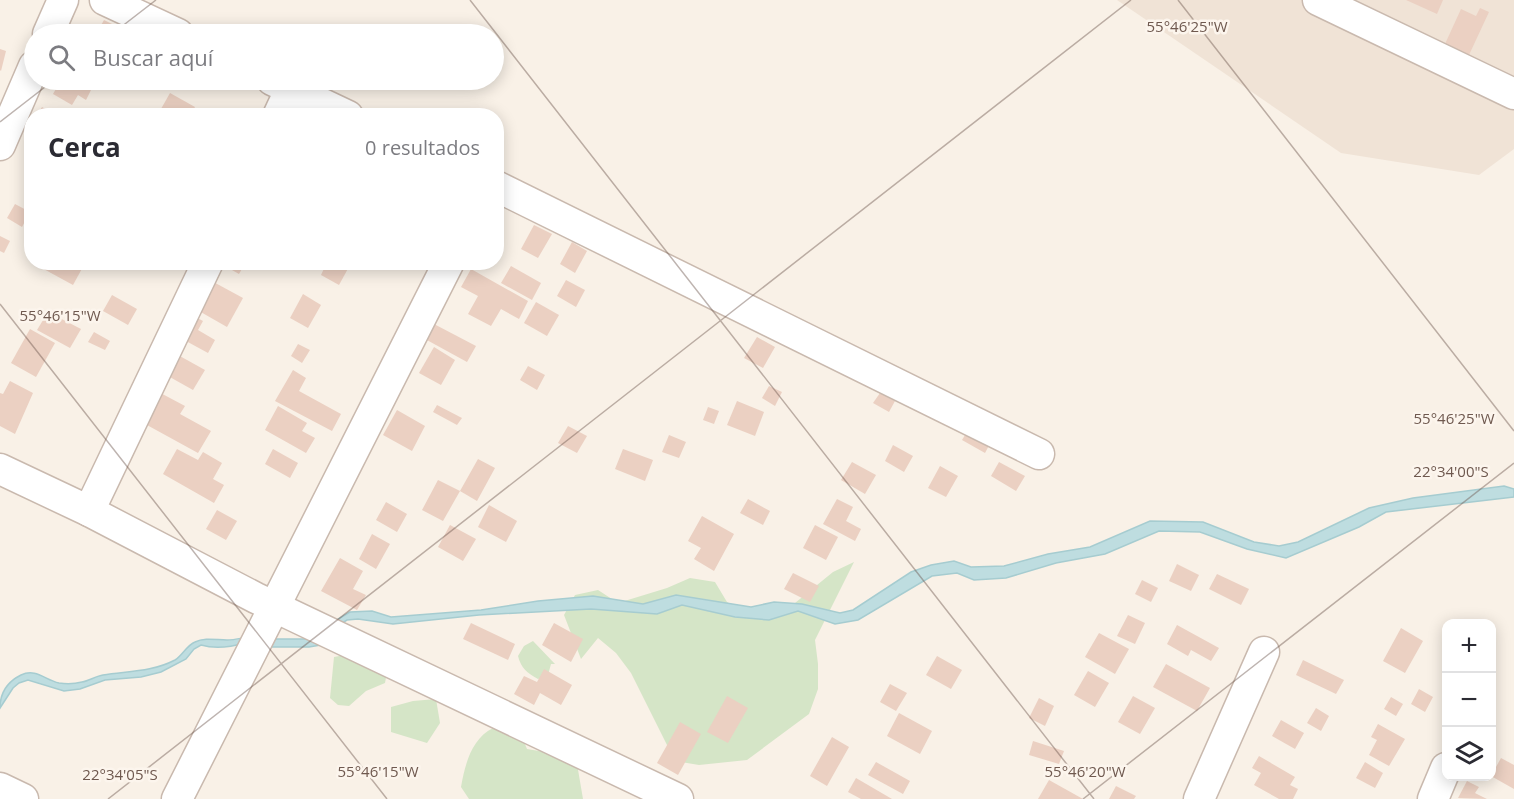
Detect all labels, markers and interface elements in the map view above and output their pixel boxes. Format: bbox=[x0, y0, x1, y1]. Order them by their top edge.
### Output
text: 55°46'25"W bbox=[1147, 16, 1228, 36]
search box bbox=[24, 24, 504, 90]
icon: search bbox=[45, 41, 78, 74]
text: Buscar aquí bbox=[93, 42, 213, 72]
text: Cerca bbox=[48, 129, 121, 165]
text: 0 resultados bbox=[365, 134, 480, 161]
text: 55°46'15"W bbox=[20, 305, 101, 325]
text: 55°46'25"W bbox=[1414, 408, 1495, 428]
text: 22°34'00"S bbox=[1413, 461, 1489, 481]
map controls bbox=[1442, 619, 1496, 781]
button: + bbox=[1442, 619, 1496, 673]
button: − bbox=[1442, 673, 1496, 727]
button: layers bbox=[1442, 727, 1496, 781]
text: 55°46'15"W bbox=[338, 761, 419, 781]
text: 55°46'20"W bbox=[1045, 761, 1126, 781]
text: 22°34'05"S bbox=[82, 764, 158, 784]

